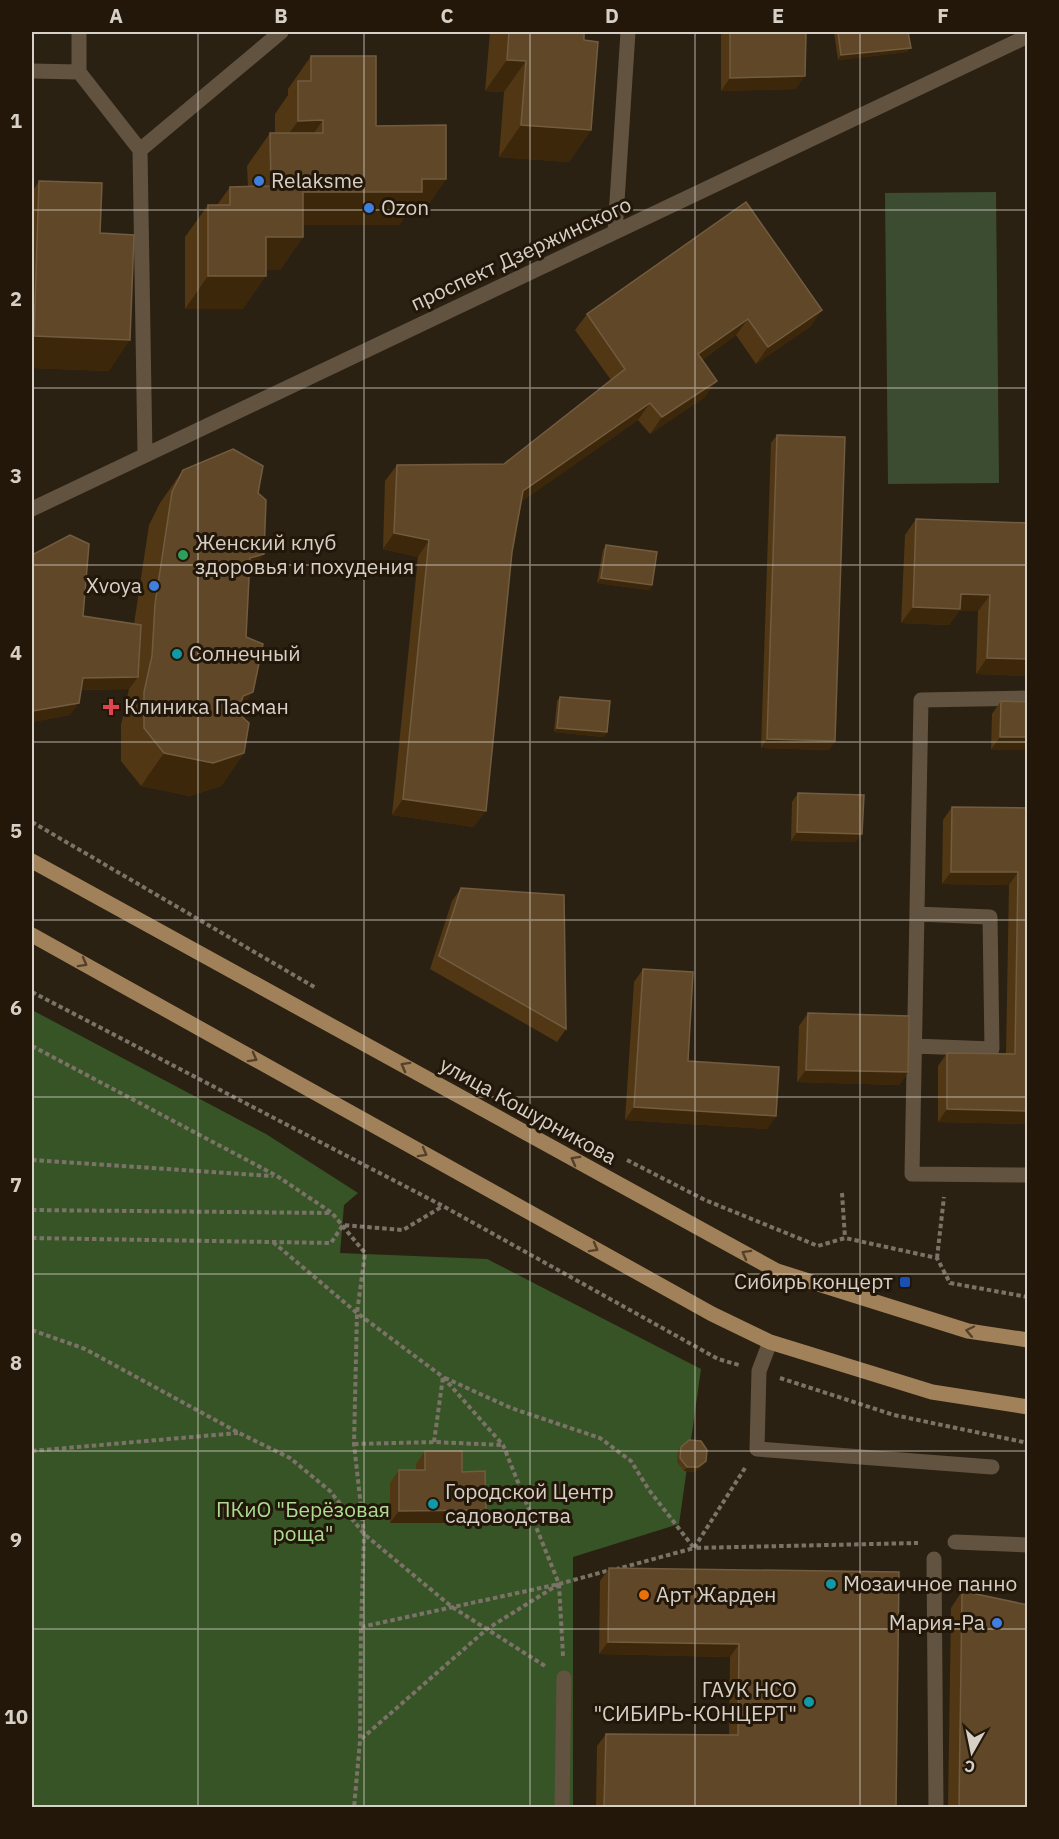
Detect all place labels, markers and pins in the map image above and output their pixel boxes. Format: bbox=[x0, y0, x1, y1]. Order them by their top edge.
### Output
place label: Relaksme bbox=[271, 166, 364, 194]
marker: Relaksme bbox=[252, 174, 266, 188]
place label: Ozon bbox=[381, 193, 429, 221]
marker: Ozon bbox=[362, 201, 376, 215]
place label: Женский клуб здоровья и похудения bbox=[195, 528, 414, 580]
marker: Женский клуб здоровья и похудения bbox=[176, 548, 190, 562]
place label: Xvoya bbox=[86, 571, 142, 599]
marker: Xvoya bbox=[147, 579, 161, 593]
place label: Солнечный bbox=[189, 639, 301, 667]
marker: Солнечный bbox=[170, 647, 184, 661]
place label: Клиника Пасман bbox=[124, 692, 289, 720]
marker: Клиника Пасман bbox=[102, 698, 120, 716]
place label: Сибирь концерт bbox=[734, 1267, 893, 1295]
marker: Сибирь концерт bbox=[898, 1275, 912, 1289]
place label: Городской Центр садоводства bbox=[445, 1477, 614, 1529]
marker: Городской Центр садоводства bbox=[426, 1497, 440, 1511]
place label: Мозаичное панно bbox=[843, 1569, 1017, 1597]
marker: Мозаичное панно bbox=[824, 1577, 838, 1591]
place label: Арт Жарден bbox=[656, 1580, 776, 1608]
marker: Арт Жарден bbox=[637, 1588, 651, 1602]
place label: Мария-Ра bbox=[889, 1608, 985, 1636]
marker: Мария-Ра bbox=[990, 1616, 1004, 1630]
place label: ГАУК НСО "СИБИРЬ-КОНЦЕРТ" bbox=[593, 1675, 797, 1727]
marker: ГАУК НСО "СИБИРЬ-КОНЦЕРТ" bbox=[802, 1695, 816, 1709]

